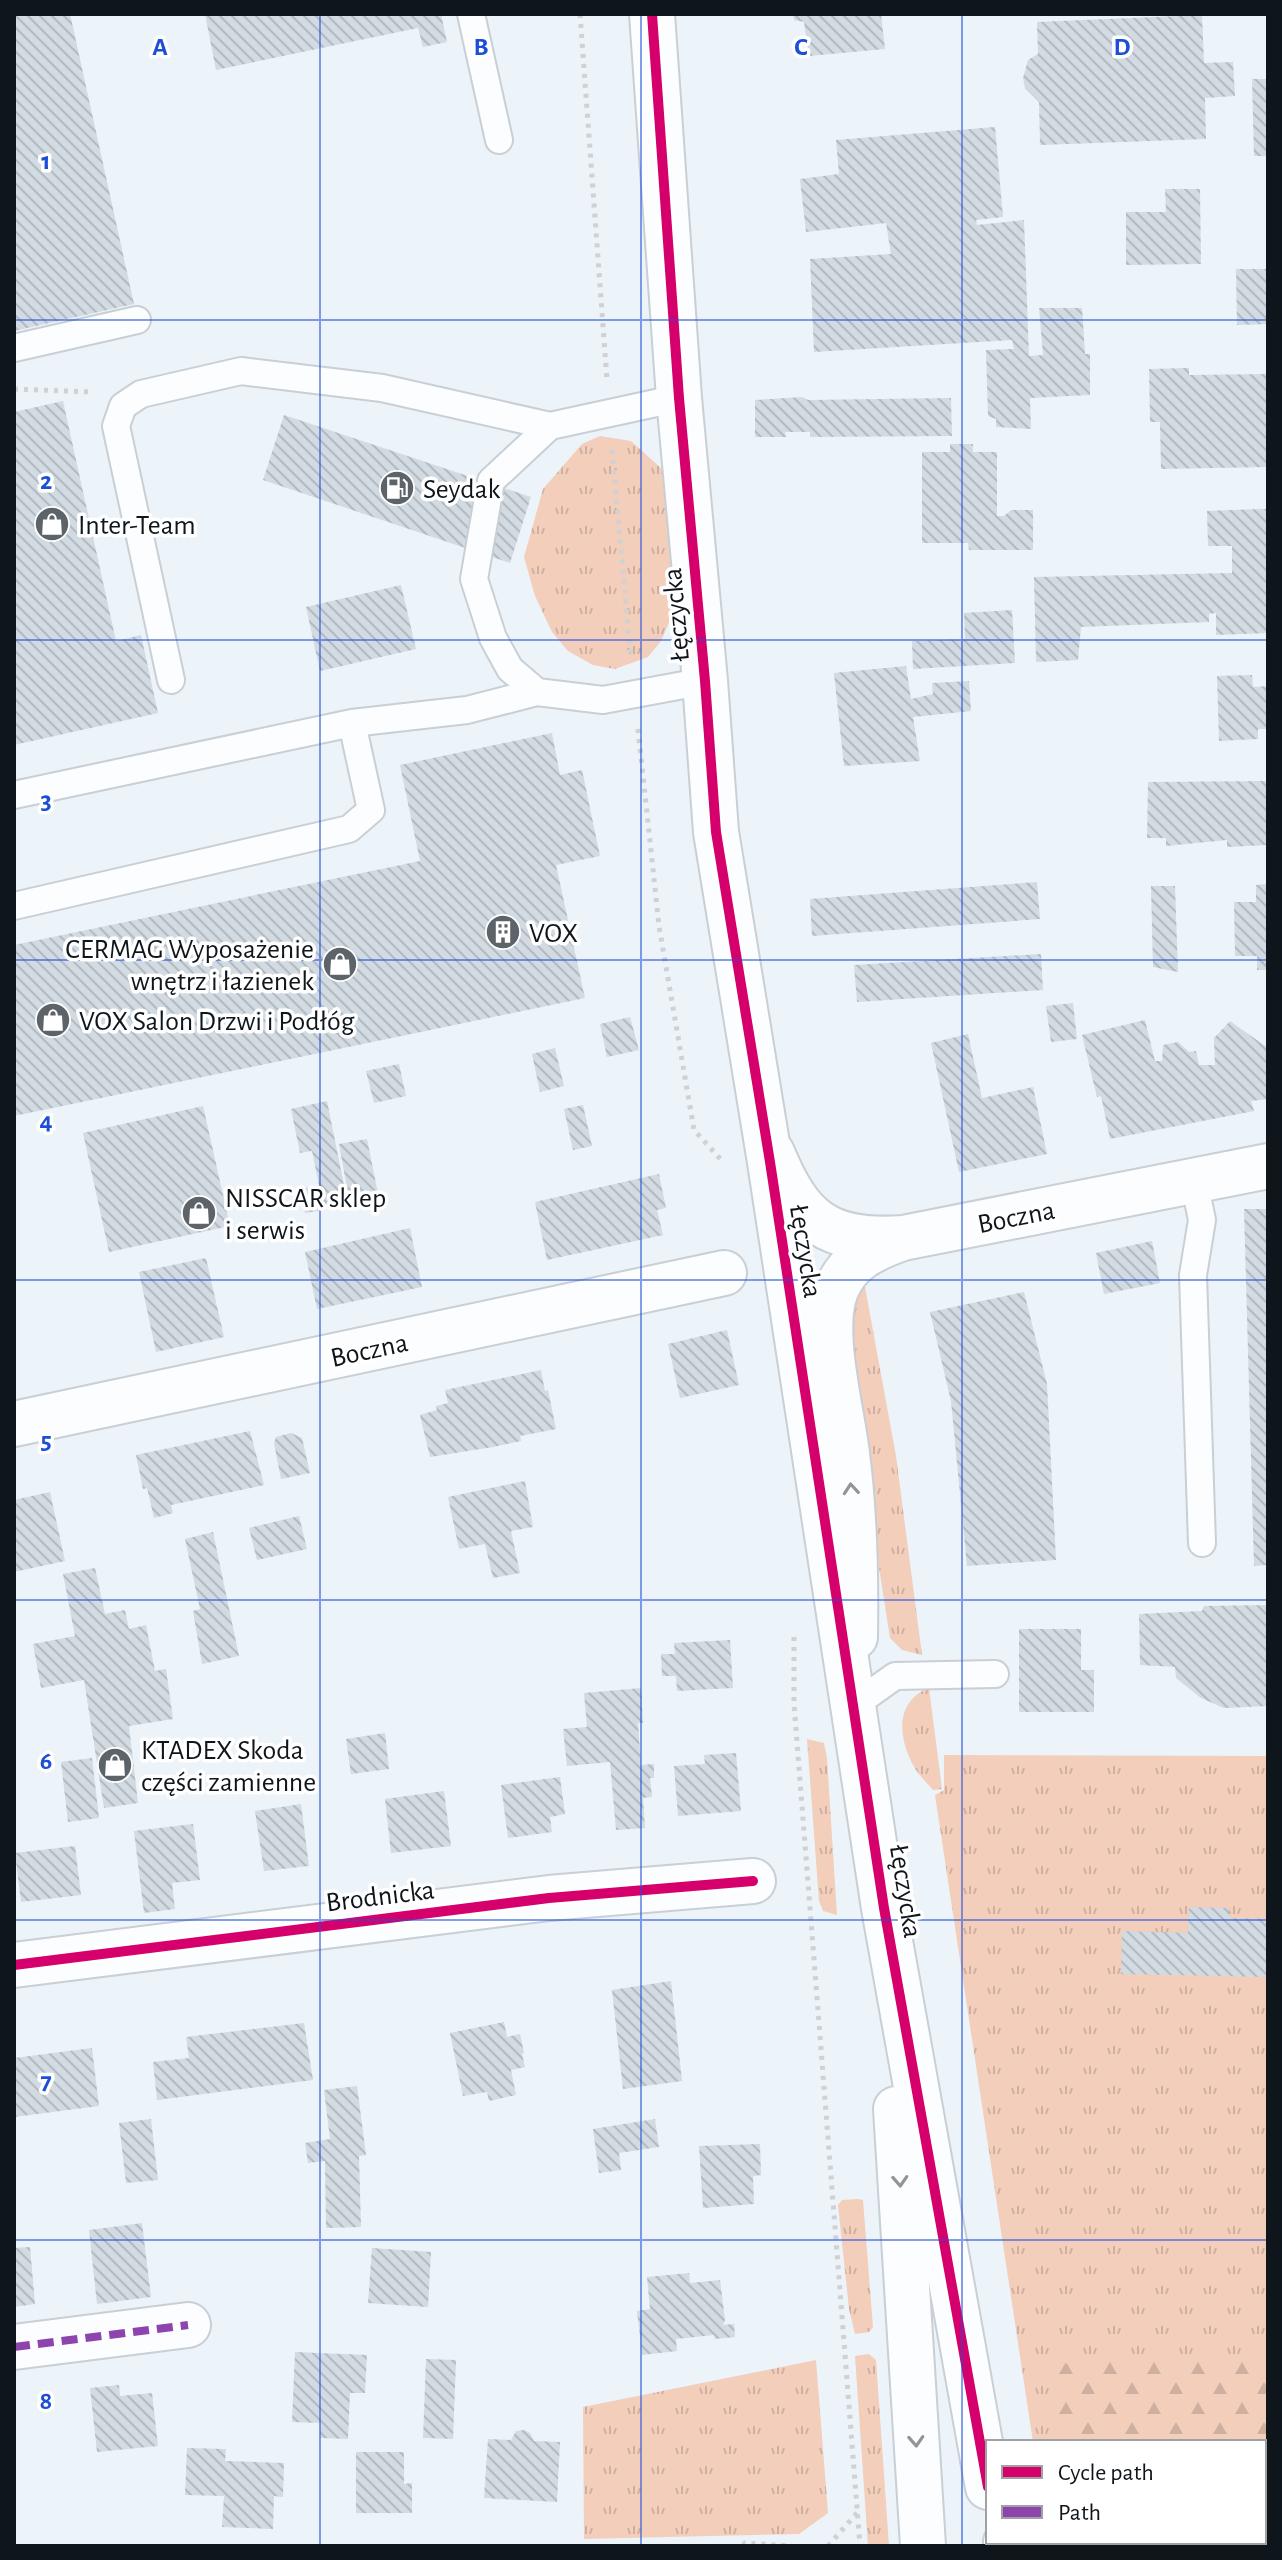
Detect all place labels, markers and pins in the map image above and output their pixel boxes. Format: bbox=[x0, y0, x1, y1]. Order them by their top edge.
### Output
fuel station icon: Seydak bbox=[378, 469, 416, 507]
place label: Seydak bbox=[423, 476, 501, 504]
shop icon: Inter-Team bbox=[33, 505, 71, 543]
place label: Inter-Team bbox=[78, 512, 196, 540]
building icon: VOX bbox=[484, 913, 522, 951]
place label: VOX bbox=[529, 920, 578, 948]
place label: CERMAG Wyposażenie wnętrz i łazienek bbox=[65, 936, 314, 996]
shop icon: CERMAG Wyposażenie wnętrz i łazienek bbox=[321, 945, 359, 983]
shop icon: VOX Salon Drzwi i Podłóg bbox=[34, 1001, 72, 1039]
place label: VOX Salon Drzwi i Podłóg bbox=[79, 1008, 355, 1036]
place label: NISSCAR sklep i serwis bbox=[225, 1185, 386, 1245]
shop icon: NISSCAR sklep i serwis bbox=[180, 1194, 218, 1232]
place label: KTADEX Skoda części zamienne bbox=[141, 1737, 316, 1797]
shop icon: KTADEX Skoda części zamienne bbox=[96, 1746, 134, 1784]

